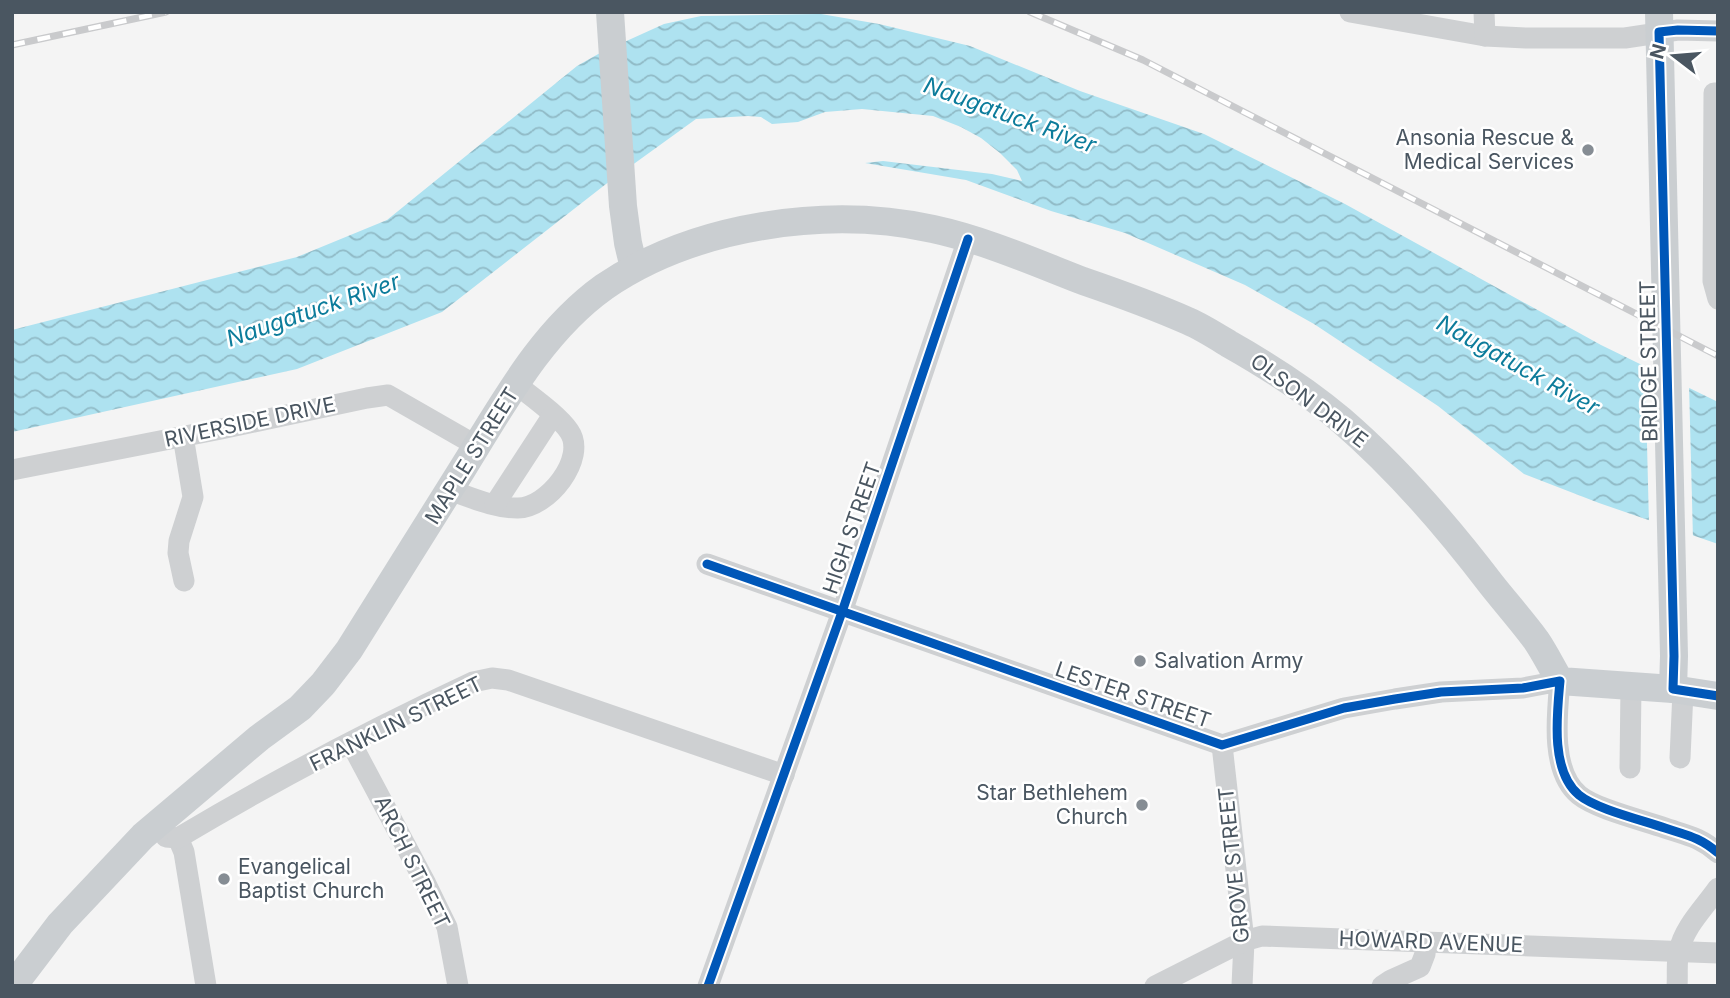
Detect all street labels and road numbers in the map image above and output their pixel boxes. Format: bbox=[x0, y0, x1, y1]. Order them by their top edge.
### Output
street label: BRIDGE STREET bbox=[1635, 280, 1662, 442]
street label: OLSON DRIVE bbox=[1246, 348, 1373, 453]
street label: MAPLE STREET bbox=[419, 383, 524, 529]
street label: RIVERSIDE DRIVE bbox=[162, 391, 338, 452]
street label: HIGH STREET bbox=[817, 459, 886, 597]
street label: LESTER STREET bbox=[1052, 656, 1214, 733]
street label: FRANKLIN STREET bbox=[305, 671, 486, 776]
street label: GROVE STREET bbox=[1213, 786, 1254, 944]
street label: ARCH STREET bbox=[370, 791, 455, 932]
street label: HOWARD AVENUE bbox=[1338, 926, 1524, 957]

